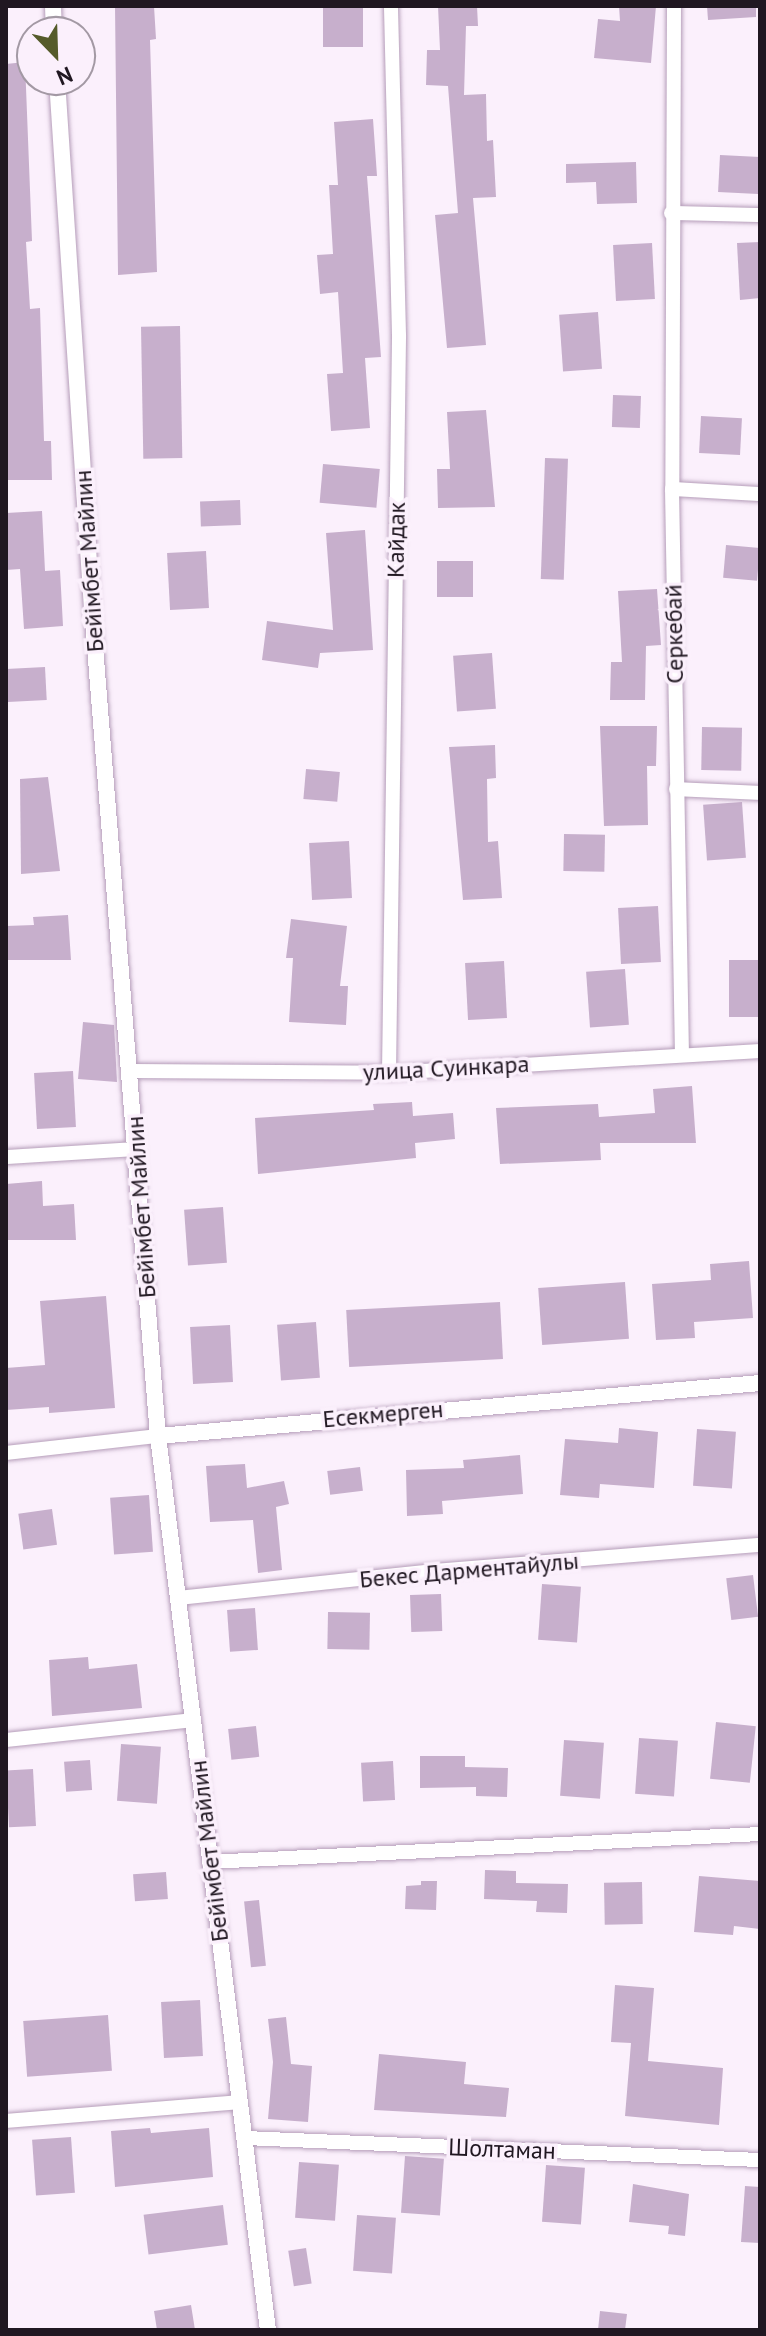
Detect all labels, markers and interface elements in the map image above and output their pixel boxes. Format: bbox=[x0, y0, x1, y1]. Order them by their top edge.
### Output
north arrow bbox=[16, 16, 96, 96]
text: N bbox=[52, 61, 77, 92]
street label: Бейімбет Майлин bbox=[68, 468, 110, 654]
street label: Кайдак bbox=[381, 502, 411, 578]
street label: Серкебай bbox=[659, 584, 689, 684]
street label: улица Суинкара bbox=[362, 1049, 530, 1087]
street label: Бейімбет Майлин bbox=[120, 1114, 162, 1300]
street label: Eсекмерген bbox=[321, 1394, 445, 1434]
street label: Бекес Дарментайулы bbox=[358, 1546, 580, 1594]
street label: Бейімбет Майлин bbox=[184, 1758, 234, 1944]
street label: Шолтаман bbox=[448, 2133, 556, 2165]

